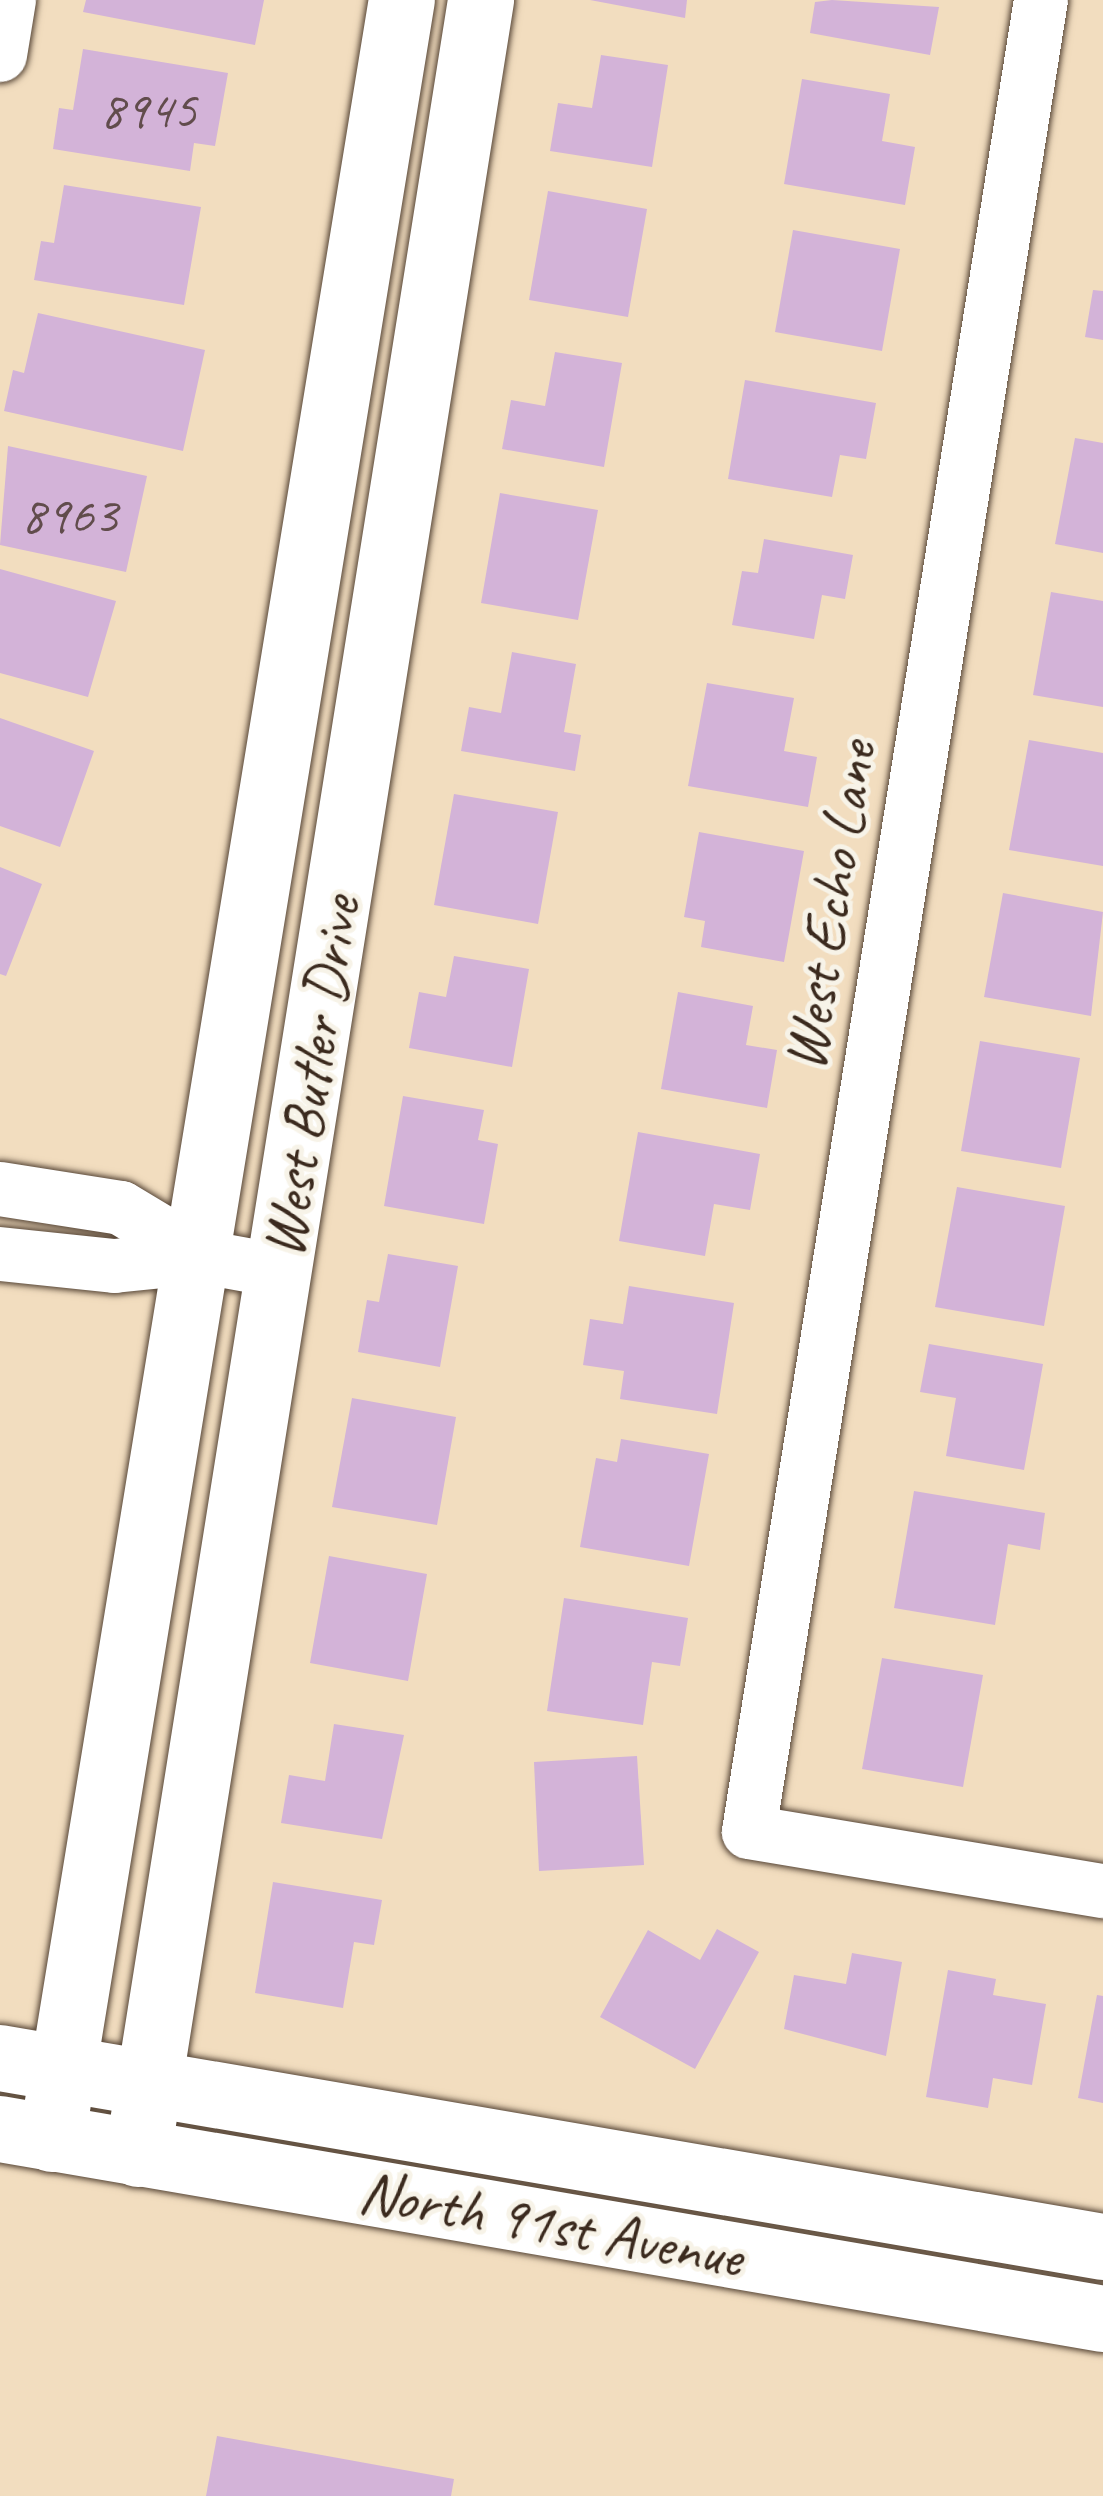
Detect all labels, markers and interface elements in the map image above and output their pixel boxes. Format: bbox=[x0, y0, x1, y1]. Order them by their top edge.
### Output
house number: 8945 bbox=[99, 77, 197, 141]
house number: 8963 bbox=[20, 482, 118, 546]
street label: West Echo Lane bbox=[768, 736, 892, 1076]
street label: West Butler Drive bbox=[247, 891, 375, 1263]
street label: North 91st Avenue bbox=[354, 2155, 748, 2293]

